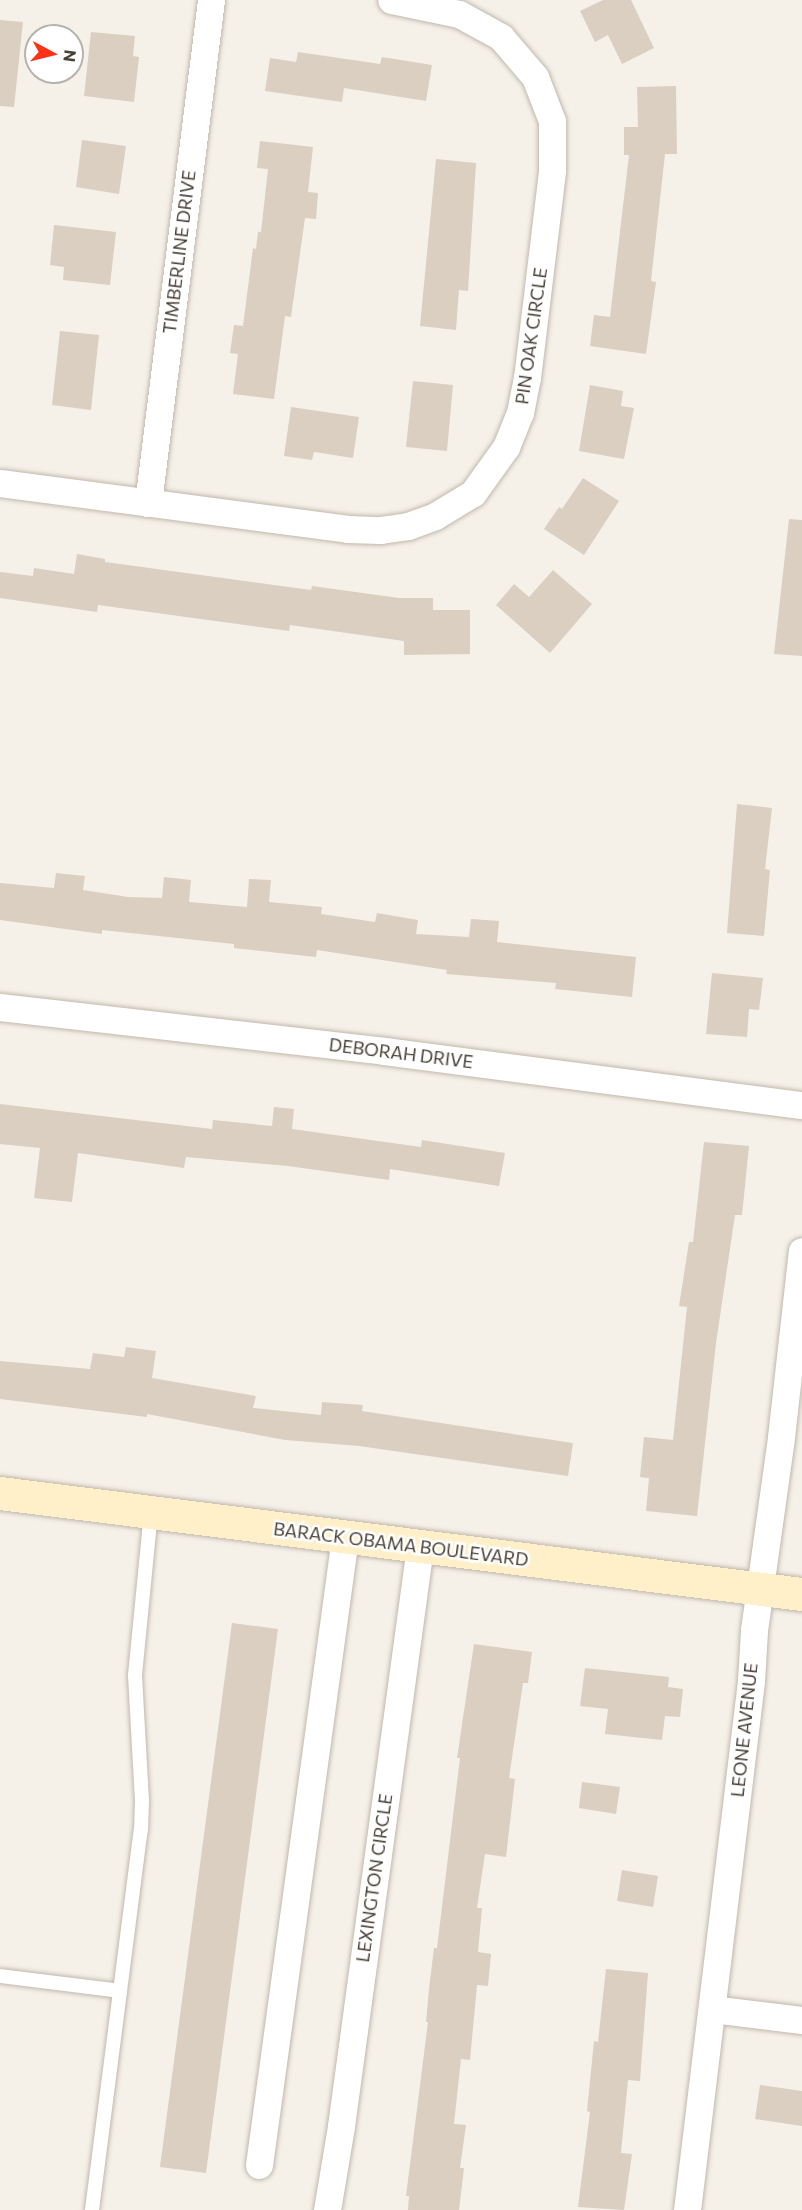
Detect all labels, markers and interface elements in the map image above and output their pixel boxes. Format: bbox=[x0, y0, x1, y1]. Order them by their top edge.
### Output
north arrow bbox=[24, 24, 84, 84]
text: N bbox=[60, 49, 81, 63]
street label: TIMBERLINE DRIVE bbox=[158, 169, 200, 335]
street label: PIN OAK CIRCLE bbox=[511, 266, 551, 406]
street label: DEBORAH DRIVE bbox=[328, 1033, 474, 1073]
street label: BARACK OBAMA BOULEVARD bbox=[272, 1518, 530, 1570]
street label: LEONE AVENUE bbox=[726, 1662, 762, 1798]
street label: LEXINGTON CIRCLE bbox=[351, 1792, 397, 1964]

